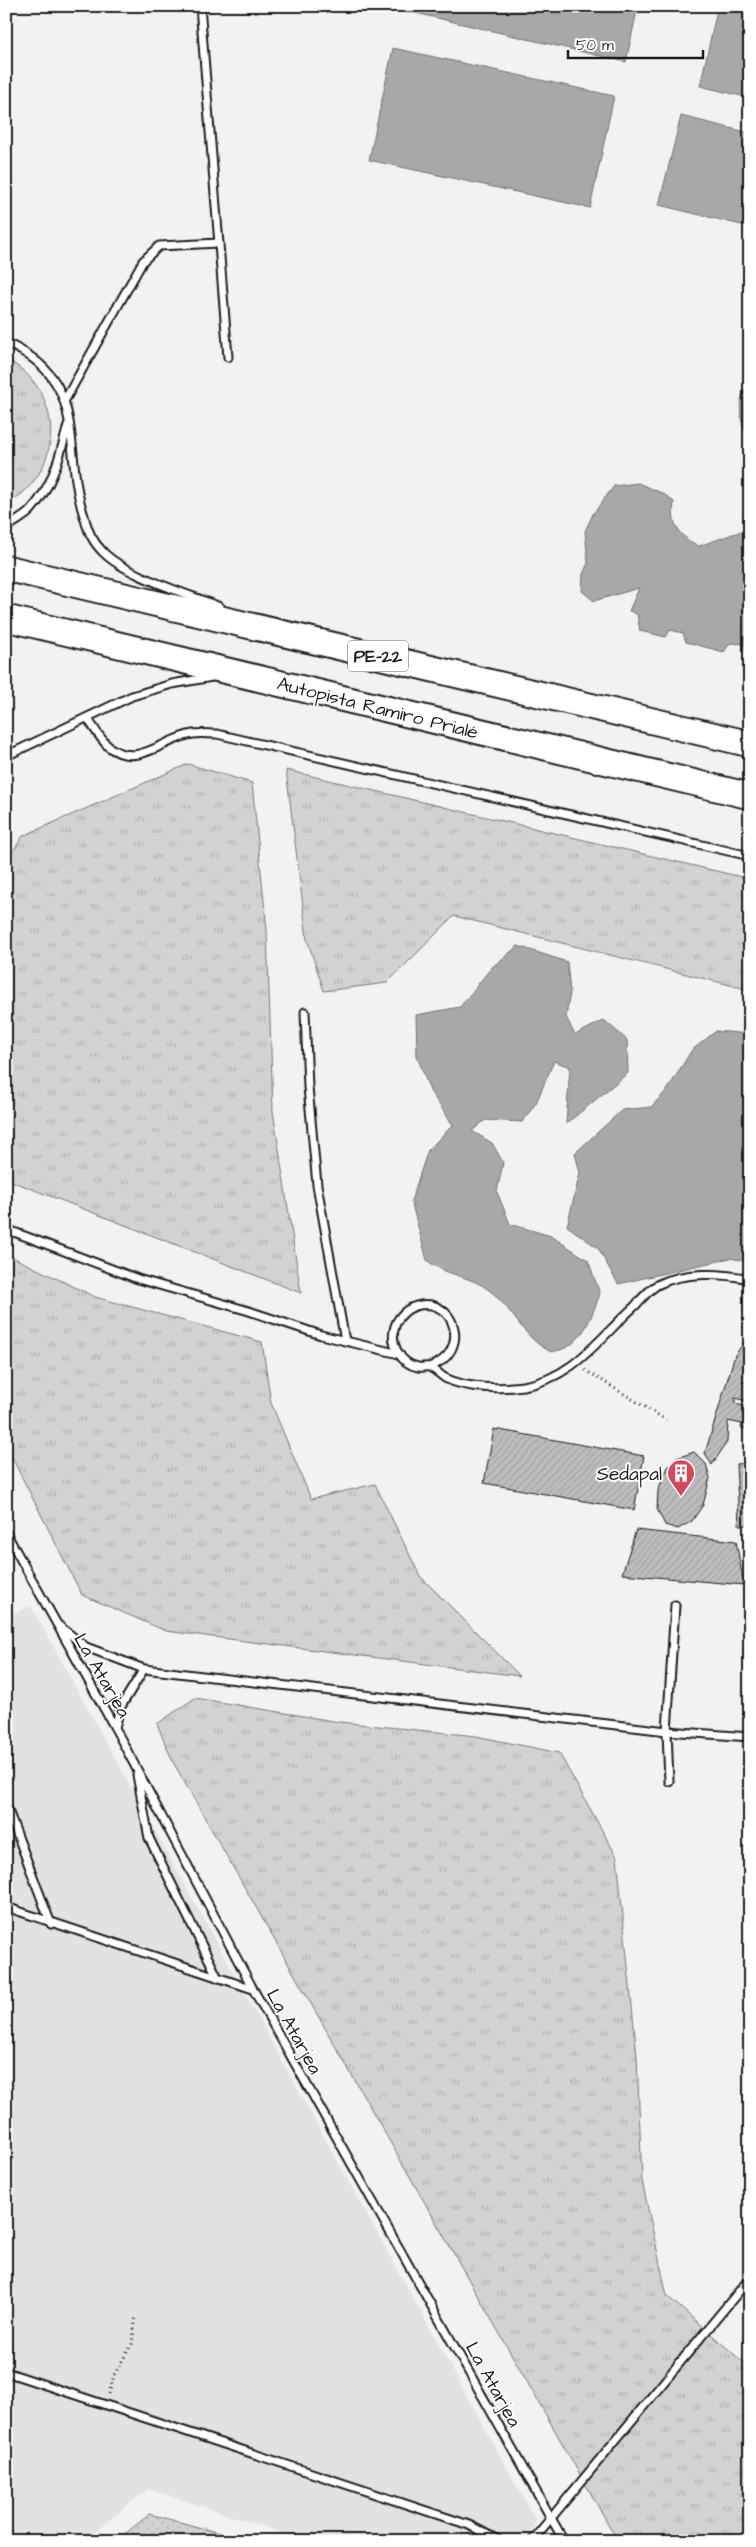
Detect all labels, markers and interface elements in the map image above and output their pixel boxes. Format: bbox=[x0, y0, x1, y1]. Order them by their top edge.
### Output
scale bar bbox=[568, 28, 704, 60]
text: 50 m bbox=[576, 35, 614, 56]
road number: PE-22 bbox=[348, 640, 408, 671]
street label: Autopista Ramiro Prialé bbox=[274, 670, 481, 746]
building icon: Sedapal bbox=[666, 1458, 696, 1497]
place label: Sedapal bbox=[597, 1461, 662, 1488]
street label: La Atarjea bbox=[67, 1628, 137, 1723]
street label: La Atarjea bbox=[259, 1984, 328, 2080]
street label: La Atarjea bbox=[458, 2337, 527, 2433]

